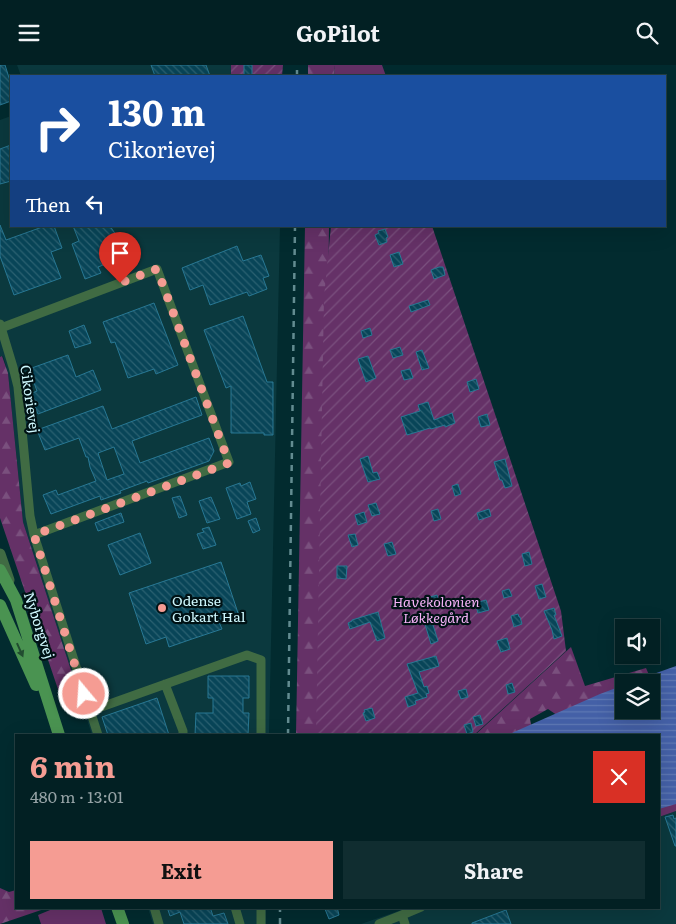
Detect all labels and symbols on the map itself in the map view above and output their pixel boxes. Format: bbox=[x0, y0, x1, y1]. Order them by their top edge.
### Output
pin bbox=[99, 232, 141, 283]
street label: Cikorievej bbox=[16, 364, 46, 434]
street label: Nyborgvej bbox=[20, 589, 60, 661]
place label: Odense Gokart Hal bbox=[172, 590, 246, 626]
park label: Havekolonien Løkkegård bbox=[393, 591, 480, 627]
marker: Odense Gokart Hal bbox=[156, 602, 168, 614]
one-way arrow bbox=[17, 642, 25, 657]
position arrow bbox=[57, 667, 109, 719]

